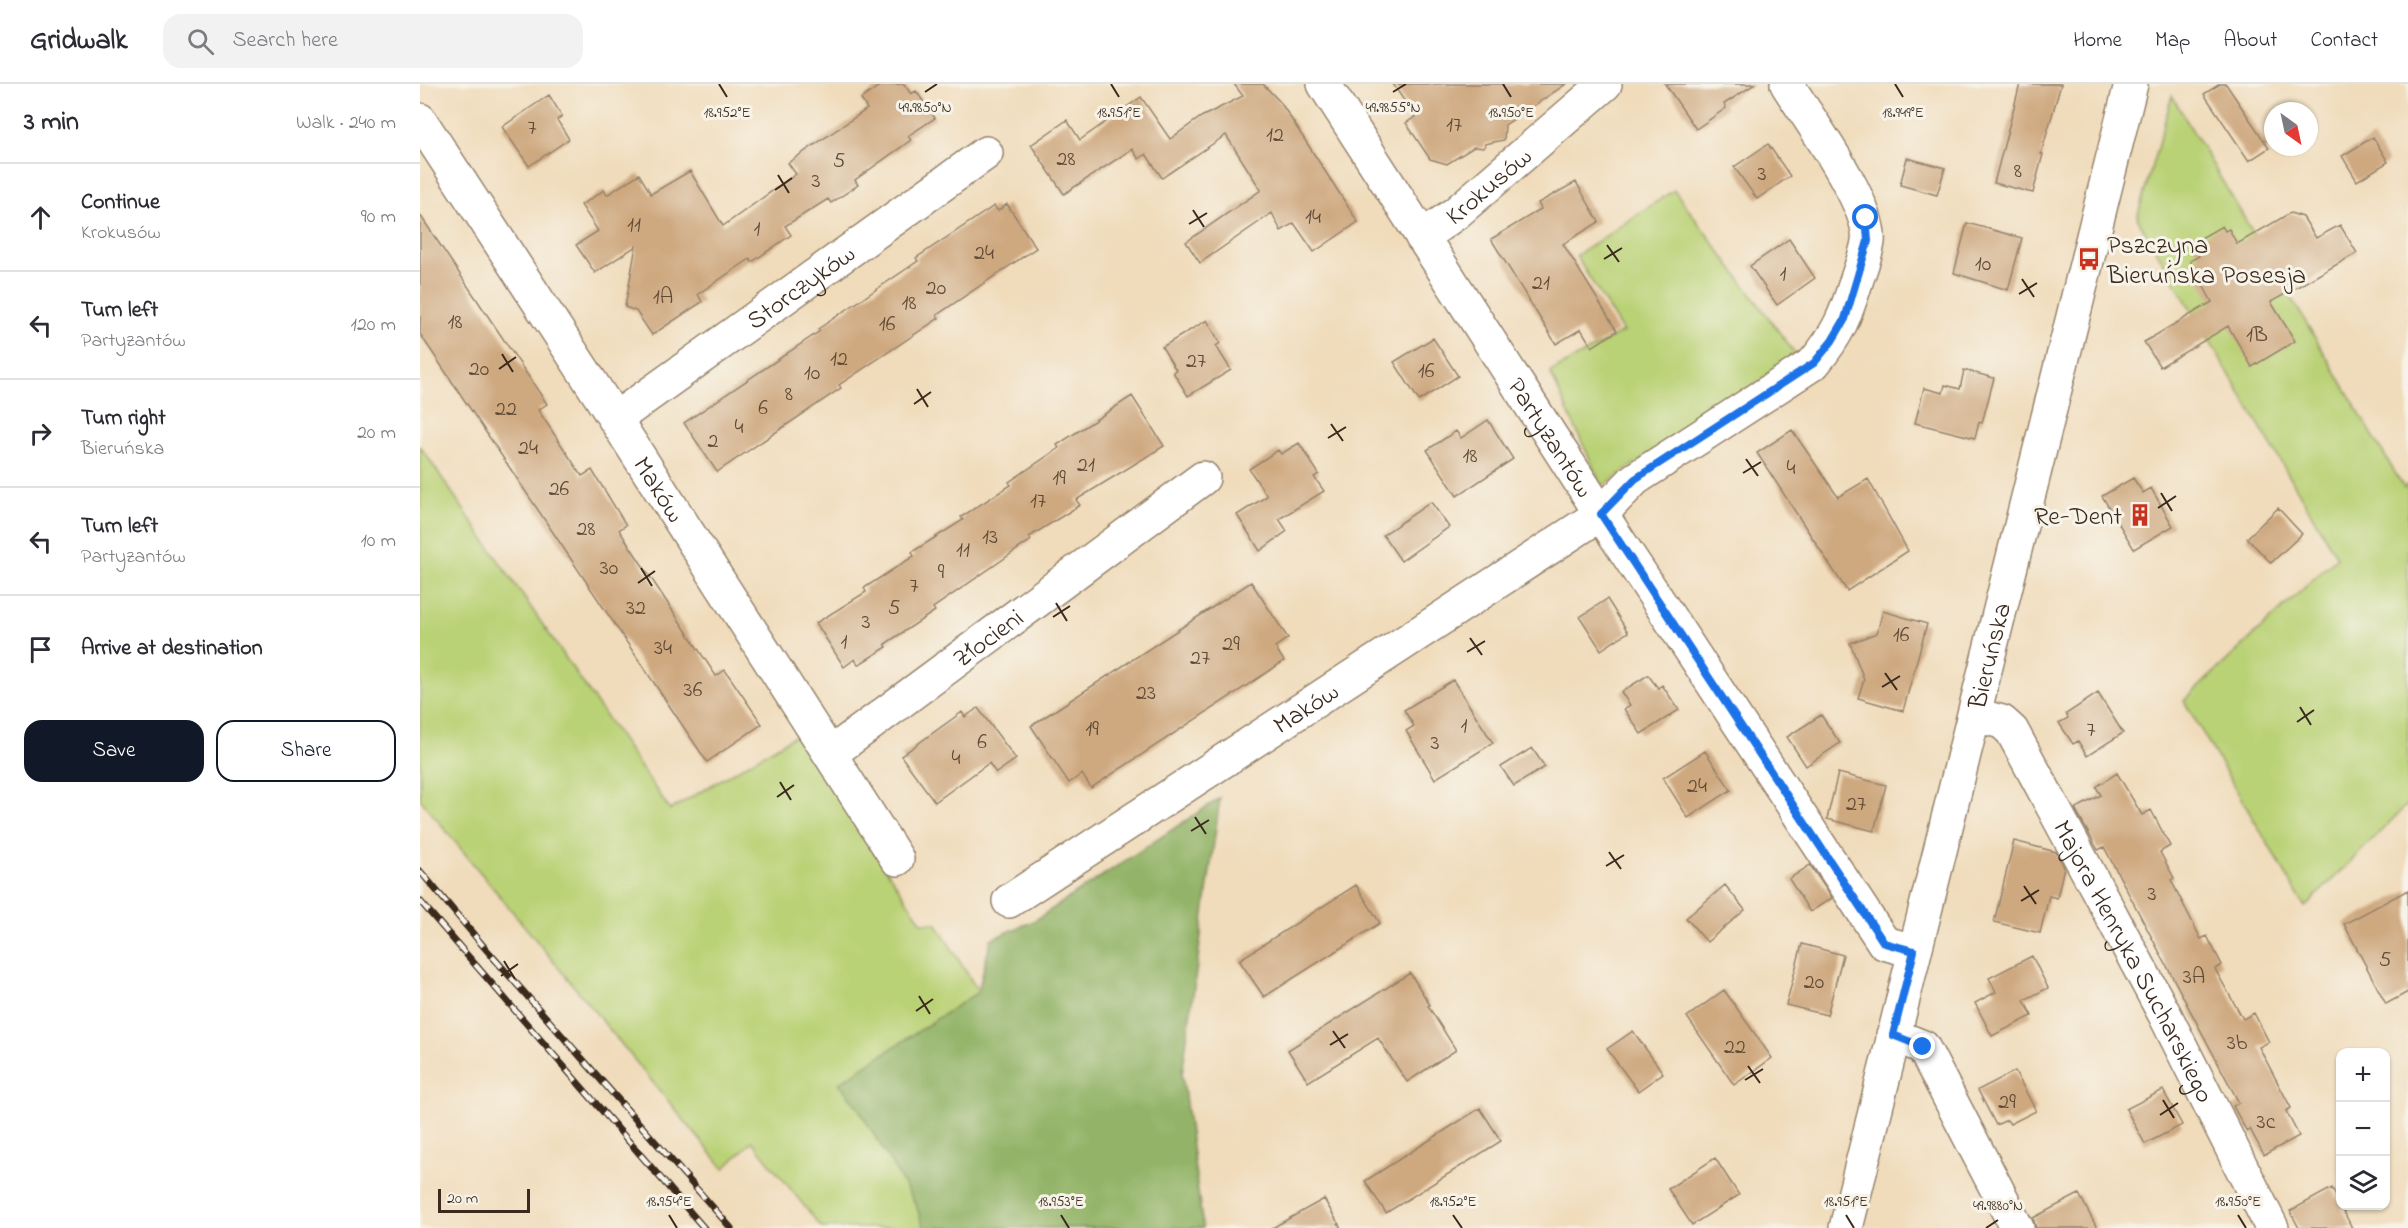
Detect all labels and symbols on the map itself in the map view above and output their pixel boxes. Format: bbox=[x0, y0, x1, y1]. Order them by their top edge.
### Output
text: 49.9850°N bbox=[898, 97, 952, 119]
text: 49.9855°N bbox=[1365, 97, 1421, 119]
text: 18.952°E bbox=[703, 102, 751, 124]
text: 18.951°E bbox=[1097, 102, 1141, 124]
text: 18.950°E bbox=[1488, 102, 1534, 124]
text: 18.949°E bbox=[1882, 102, 1924, 124]
north arrow bbox=[2264, 102, 2318, 156]
house number: 17 bbox=[1446, 110, 1462, 142]
house number: 7 bbox=[527, 113, 537, 145]
house number: 12 bbox=[1266, 120, 1284, 152]
street label: Krokusów bbox=[1439, 139, 1542, 236]
house number: 28 bbox=[1056, 144, 1076, 176]
house number: 5 bbox=[833, 146, 845, 178]
house number: 8 bbox=[2014, 156, 2022, 188]
house number: 3 bbox=[1757, 159, 1767, 191]
house number: 3 bbox=[811, 166, 821, 198]
house number: 14 bbox=[1305, 202, 1321, 234]
route start bbox=[1852, 204, 1878, 230]
house number: 11 bbox=[627, 210, 641, 242]
house number: 1 bbox=[754, 214, 761, 246]
place label: Pszczyna Bieruńska Posesja bbox=[2106, 228, 2306, 296]
street label: Storczyków bbox=[740, 236, 864, 341]
house number: 24 bbox=[974, 238, 994, 270]
bus stop icon: Pszczyna Bieruńska Posesja bbox=[2076, 246, 2102, 272]
house number: 10 bbox=[1975, 249, 1991, 281]
house number: 1 bbox=[1780, 259, 1787, 291]
house number: 21 bbox=[1532, 268, 1550, 300]
house number: 20 bbox=[926, 273, 946, 305]
house number: 1A bbox=[653, 282, 673, 314]
house number: 18 bbox=[901, 288, 917, 320]
house number: 18 bbox=[447, 307, 463, 339]
house number: 16 bbox=[879, 309, 896, 341]
house number: 1B bbox=[2246, 320, 2268, 352]
house number: 12 bbox=[830, 344, 848, 376]
house number: 27 bbox=[1186, 346, 1206, 378]
house number: 20 bbox=[469, 354, 489, 386]
house number: 16 bbox=[1418, 356, 1435, 388]
house number: 10 bbox=[804, 358, 820, 390]
street label: Partyzantów bbox=[1496, 371, 1602, 506]
house number: 8 bbox=[785, 379, 793, 411]
house number: 6 bbox=[758, 393, 768, 425]
house number: 22 bbox=[495, 394, 517, 426]
house number: 4 bbox=[734, 412, 744, 444]
house number: 2 bbox=[708, 426, 719, 458]
house number: 24 bbox=[518, 433, 538, 465]
house number: 18 bbox=[1462, 441, 1478, 473]
street label: Maków bbox=[622, 450, 693, 531]
house number: 21 bbox=[1077, 450, 1095, 482]
house number: 4 bbox=[1786, 453, 1796, 485]
house number: 19 bbox=[1052, 463, 1066, 495]
house number: 26 bbox=[549, 474, 570, 506]
house number: 17 bbox=[1030, 486, 1046, 518]
place label: Re-Dent bbox=[2034, 499, 2122, 537]
building icon: Re-Dent bbox=[2127, 502, 2153, 528]
house number: 28 bbox=[576, 514, 596, 546]
house number: 13 bbox=[982, 522, 998, 554]
house number: 11 bbox=[956, 535, 970, 567]
house number: 30 bbox=[600, 553, 618, 585]
house number: 9 bbox=[938, 557, 945, 589]
house number: 7 bbox=[909, 571, 919, 603]
house number: 32 bbox=[626, 593, 646, 625]
house number: 5 bbox=[888, 593, 900, 625]
street label: Bieruńska bbox=[1960, 599, 2023, 714]
street label: Złocieni bbox=[946, 601, 1033, 679]
house number: 3 bbox=[861, 607, 871, 639]
house number: 16 bbox=[1893, 620, 1910, 652]
house number: 1 bbox=[841, 627, 848, 659]
house number: 29 bbox=[1222, 629, 1240, 661]
house number: 34 bbox=[654, 633, 672, 665]
house number: 27 bbox=[1190, 643, 1210, 675]
street label: Maków bbox=[1266, 674, 1347, 745]
house number: 36 bbox=[684, 675, 703, 707]
house number: 23 bbox=[1136, 678, 1156, 710]
house number: 1 bbox=[1461, 711, 1468, 743]
house number: 19 bbox=[1085, 714, 1099, 746]
house number: 7 bbox=[2086, 715, 2096, 747]
house number: 6 bbox=[977, 727, 987, 759]
house number: 3 bbox=[1430, 728, 1440, 760]
house number: 4 bbox=[951, 743, 961, 775]
house number: 24 bbox=[1687, 771, 1707, 803]
house number: 27 bbox=[1846, 789, 1866, 821]
street label: Majora Henryka Sucharskiego bbox=[2042, 814, 2222, 1110]
house number: 3 bbox=[2147, 879, 2157, 911]
house number: 5 bbox=[2379, 945, 2391, 977]
house number: 3A bbox=[2183, 962, 2205, 994]
house number: 20 bbox=[1804, 967, 1824, 999]
house number: 3b bbox=[2227, 1028, 2248, 1060]
house number: 22 bbox=[1724, 1032, 1746, 1064]
route end bbox=[1909, 1033, 1935, 1059]
house number: 29 bbox=[1998, 1087, 2016, 1119]
house number: 3c bbox=[2257, 1107, 2276, 1139]
scale bar bbox=[438, 1186, 530, 1214]
text: 18.954°E bbox=[646, 1191, 692, 1213]
text: 18.953°E bbox=[1038, 1191, 1084, 1213]
text: 18.952°E bbox=[1429, 1191, 1477, 1213]
text: 18.951°E bbox=[1824, 1191, 1868, 1213]
text: 18.950°E bbox=[2215, 1191, 2261, 1213]
text: 49.9880°N bbox=[1973, 1195, 2023, 1217]

